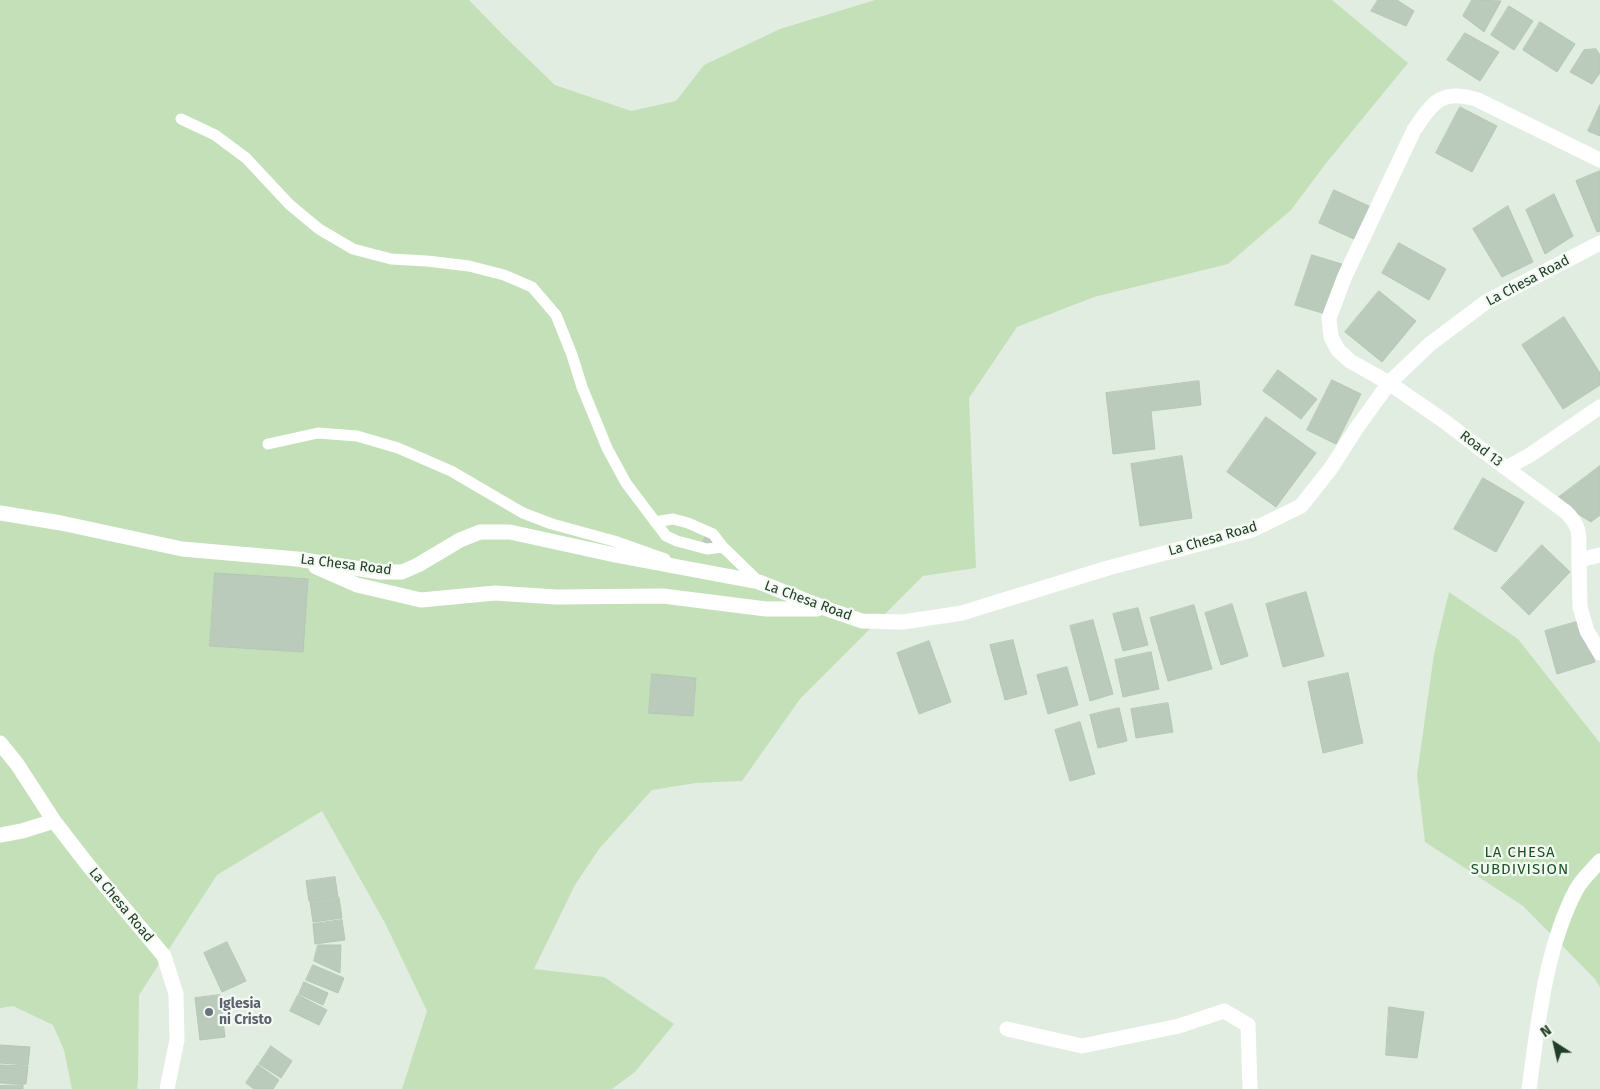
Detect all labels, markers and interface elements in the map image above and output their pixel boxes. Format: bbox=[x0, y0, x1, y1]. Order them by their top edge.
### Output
street label: La Chesa Road bbox=[1484, 252, 1572, 310]
street label: Road 13 bbox=[1456, 428, 1506, 470]
street label: La Chesa Road bbox=[1167, 518, 1259, 560]
street label: La Chesa Road bbox=[299, 551, 393, 579]
street label: La Chesa Road bbox=[762, 577, 854, 625]
district label: LA CHESA SUBDIVISION bbox=[1469, 844, 1571, 879]
street label: La Chesa Road bbox=[85, 864, 157, 946]
place label: Iglesia ni Cristo bbox=[219, 996, 272, 1028]
marker: Iglesia ni Cristo bbox=[203, 1006, 215, 1018]
north arrow bbox=[1530, 1019, 1580, 1069]
text: N bbox=[1537, 1022, 1555, 1041]

